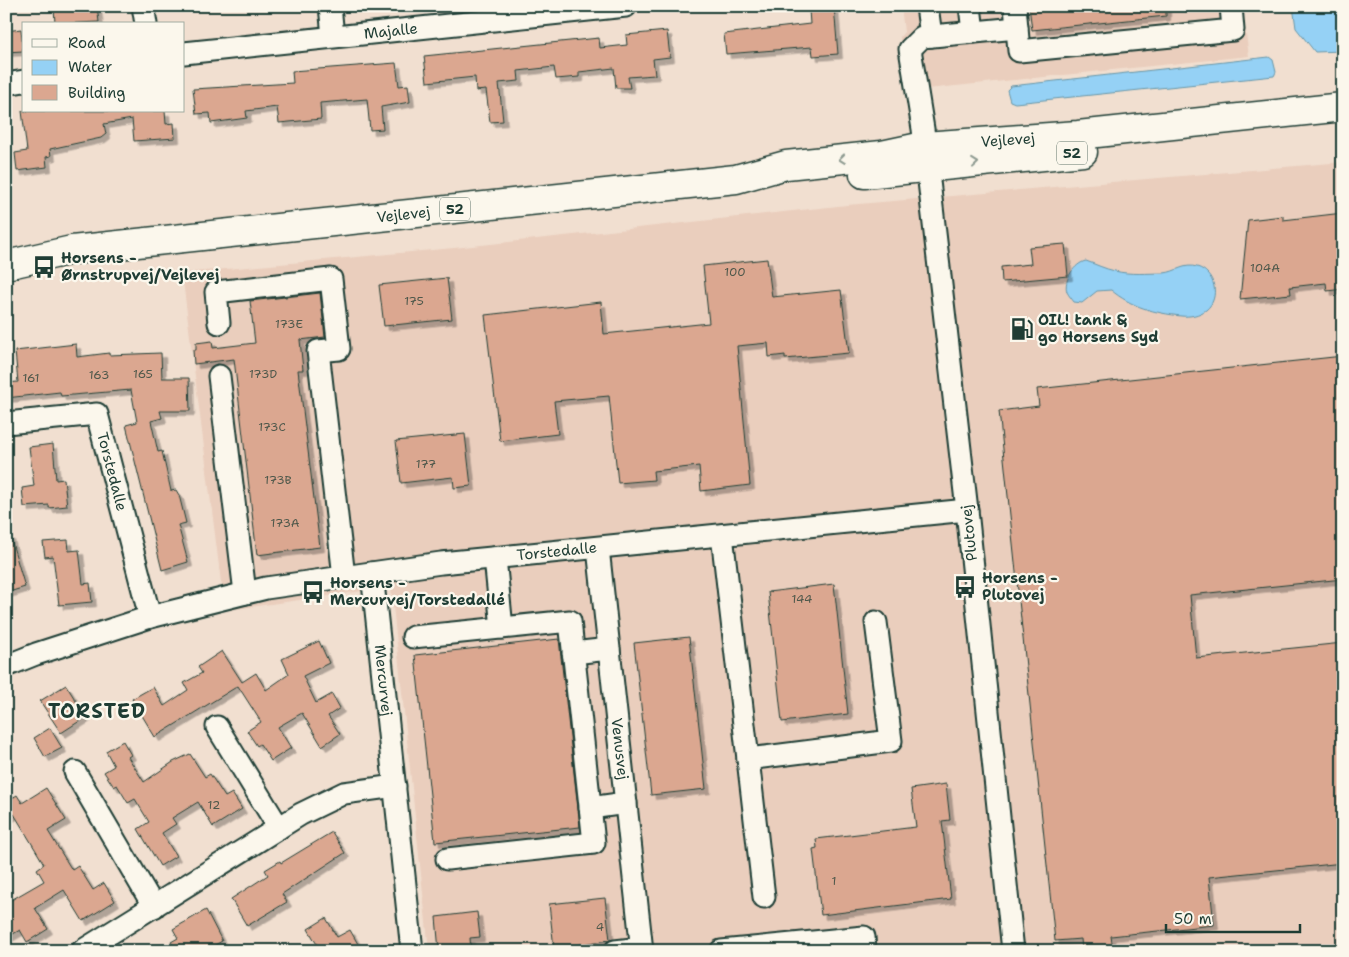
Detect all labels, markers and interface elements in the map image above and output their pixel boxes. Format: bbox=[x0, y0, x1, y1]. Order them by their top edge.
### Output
street label: Majalle bbox=[363, 18, 419, 44]
legend bbox=[22, 22, 185, 112]
text: Road bbox=[68, 33, 106, 53]
text: Water bbox=[68, 57, 112, 77]
text: Building bbox=[68, 83, 125, 103]
street label: Vejlevej bbox=[980, 128, 1036, 152]
road number: 52 bbox=[1057, 142, 1087, 164]
one-way arrow bbox=[838, 153, 846, 164]
one-way arrow bbox=[971, 158, 979, 169]
road number: 52 bbox=[440, 198, 470, 220]
street label: Vejlevej bbox=[376, 202, 431, 227]
place label: Horsens - Ørnstrupvej/Vejlevej bbox=[61, 248, 219, 285]
bus stop icon: Horsens - Ørnstrupvej/Vejlevej bbox=[31, 254, 57, 280]
house number: 104A bbox=[1250, 260, 1280, 276]
house number: 100 bbox=[724, 264, 746, 280]
house number: 175 bbox=[404, 293, 424, 309]
place label: OIL! tank & go Horsens Syd bbox=[1038, 310, 1159, 347]
house number: 173E bbox=[275, 316, 303, 332]
fuel station icon: OIL! tank & go Horsens Syd bbox=[1009, 316, 1035, 342]
house number: 165 bbox=[133, 366, 153, 382]
house number: 173D bbox=[249, 366, 277, 382]
house number: 163 bbox=[89, 367, 109, 383]
house number: 161 bbox=[22, 370, 40, 386]
house number: 173C bbox=[258, 419, 286, 435]
street label: Torstedalle bbox=[92, 430, 132, 513]
house number: 177 bbox=[416, 456, 436, 472]
house number: 173B bbox=[264, 472, 292, 488]
street label: Plutovej bbox=[956, 504, 982, 562]
house number: 173A bbox=[271, 515, 300, 531]
street label: Torstedalle bbox=[516, 537, 598, 565]
place label: Horsens - Plutovej bbox=[982, 568, 1058, 605]
place label: Horsens - Mercurvej/Torstedallé bbox=[330, 573, 505, 610]
bus stop icon: Horsens - Plutovej bbox=[952, 574, 978, 600]
bus stop icon: Horsens - Mercurvej/Torstedallé bbox=[300, 579, 326, 605]
house number: 144 bbox=[792, 591, 812, 607]
street label: Mercurvej bbox=[370, 644, 397, 717]
district label: TORSTED bbox=[48, 698, 146, 724]
street label: Venusvej bbox=[607, 717, 633, 781]
house number: 12 bbox=[208, 797, 220, 813]
house number: 1 bbox=[831, 873, 837, 889]
scale bar bbox=[1166, 902, 1300, 934]
text: 50 m bbox=[1174, 909, 1212, 929]
house number: 4 bbox=[596, 919, 604, 935]

